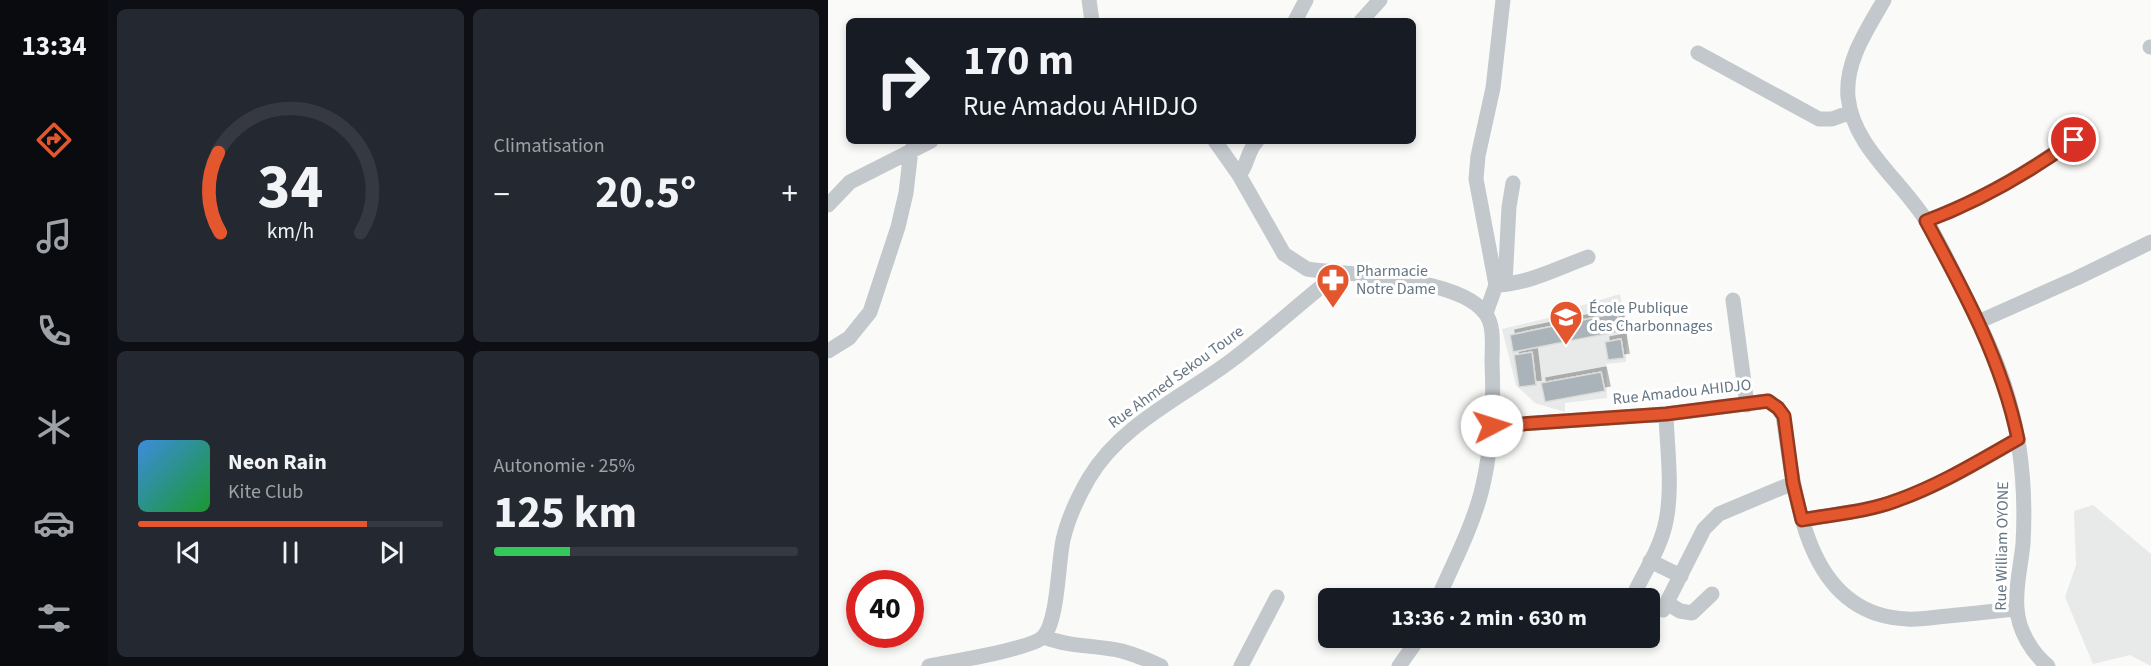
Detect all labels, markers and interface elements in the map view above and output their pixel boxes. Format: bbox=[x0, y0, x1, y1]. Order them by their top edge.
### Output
text: 13:34 bbox=[21, 27, 87, 66]
text: 170 m bbox=[963, 31, 1074, 91]
icon: right bbox=[864, 42, 942, 120]
text: Rue Amadou AHIDJO bbox=[963, 87, 1198, 126]
pin bbox=[2048, 114, 2099, 165]
icon: directions bbox=[33, 119, 75, 161]
icon: arrive bbox=[2057, 123, 2090, 156]
text: Climatisation bbox=[494, 132, 605, 160]
text: 34 bbox=[257, 143, 323, 232]
text: 20.5° bbox=[595, 161, 696, 225]
text: − bbox=[494, 171, 510, 218]
text: + bbox=[782, 171, 798, 218]
icon: music bbox=[33, 215, 75, 257]
text: km/h bbox=[266, 216, 314, 247]
place label: Pharmacie Notre Dame bbox=[1356, 260, 1436, 300]
pharmacy icon: Pharmacie Notre Dame bbox=[1315, 262, 1351, 309]
place label: École Publique des Charbonnages bbox=[1589, 297, 1713, 337]
school or university icon: École Publique des Charbonnages bbox=[1548, 299, 1584, 346]
icon: phone bbox=[33, 310, 75, 352]
street label: Rue Ahmed Sekou Toure bbox=[1104, 320, 1248, 434]
street label: Rue Amadou AHIDJO bbox=[1612, 374, 1752, 410]
position arrow bbox=[1460, 394, 1524, 458]
icon: climate bbox=[33, 406, 75, 448]
text: Neon Rain bbox=[228, 446, 327, 478]
text: Autonomie · 25% bbox=[494, 452, 635, 480]
text: Kite Club bbox=[228, 478, 303, 506]
text: 125 km bbox=[494, 481, 637, 545]
street label: Rue William OYONE bbox=[1990, 481, 2014, 611]
icon: car bbox=[33, 502, 75, 544]
icon: previous bbox=[172, 536, 205, 569]
icon: pause bbox=[274, 536, 307, 569]
icon: next bbox=[375, 536, 408, 569]
speed limit sign: 40 bbox=[846, 570, 924, 648]
icon: filters bbox=[33, 597, 75, 639]
text: 13:36 · 2 min · 630 m bbox=[1391, 602, 1587, 634]

